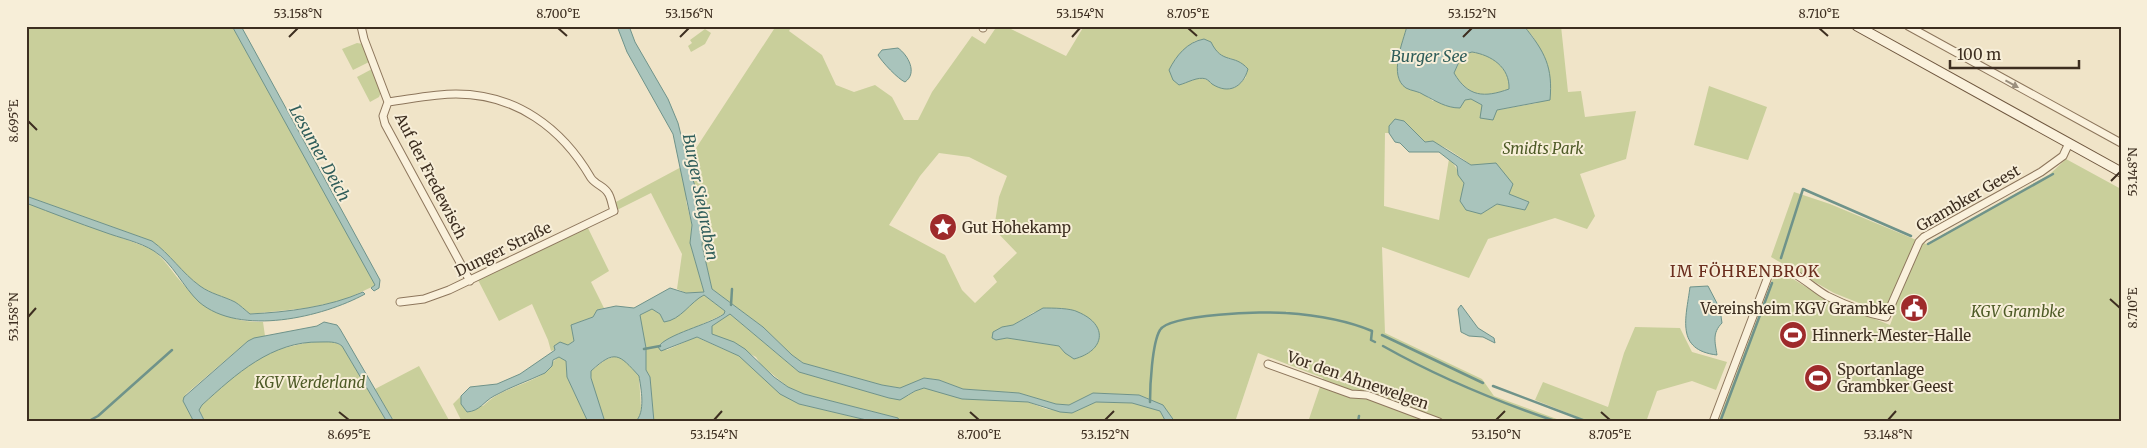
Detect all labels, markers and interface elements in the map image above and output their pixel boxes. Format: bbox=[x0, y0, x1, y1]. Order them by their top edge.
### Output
text: 53.158°N bbox=[274, 6, 323, 21]
text: 8.700°E bbox=[536, 6, 580, 21]
text: 53.156°N bbox=[665, 6, 714, 21]
text: 53.154°N bbox=[1056, 6, 1105, 21]
text: 8.705°E bbox=[1167, 6, 1210, 21]
text: 53.152°N bbox=[1448, 6, 1497, 21]
text: 8.710°E bbox=[1799, 6, 1840, 21]
scale bar bbox=[1950, 38, 2078, 70]
text: 100 m bbox=[1957, 45, 2001, 64]
water label: Burger See bbox=[1390, 46, 1468, 66]
one-way arrow bbox=[2004, 80, 2019, 88]
text: 8.695°E bbox=[6, 99, 21, 142]
water label: Lesumer Deich bbox=[285, 101, 355, 205]
street label: Auf der Fredewisch bbox=[391, 109, 471, 242]
water label: Burger Sielgraben bbox=[679, 132, 723, 262]
park label: Smidts Park bbox=[1503, 139, 1584, 158]
text: 53.148°N bbox=[2125, 147, 2140, 197]
street label: Grambker Geest bbox=[1913, 161, 2023, 235]
place icon: Gut Hohekamp bbox=[928, 212, 958, 242]
street label: Dunger Straße bbox=[452, 217, 554, 281]
place label: Gut Hohekamp bbox=[962, 218, 1071, 237]
district label: IM FÖHRENBROK bbox=[1670, 261, 1820, 281]
text: 8.710°E bbox=[2125, 287, 2140, 328]
text: 53.158°N bbox=[6, 292, 21, 341]
public building icon: Vereinsheim KGV Grambke bbox=[1899, 293, 1929, 323]
place label: Vereinsheim KGV Grambke bbox=[1699, 299, 1895, 318]
park label: KGV Grambke bbox=[1970, 302, 2065, 321]
sports icon: Hinnerk-Mester-Halle bbox=[1778, 320, 1808, 350]
place label: Hinnerk-Mester-Halle bbox=[1812, 326, 1971, 345]
street label: Vor den Ahnewelgen bbox=[1284, 346, 1431, 413]
place label: Sportanlage Grambker Geest bbox=[1837, 360, 1954, 396]
sports icon: Sportanlage Grambker Geest bbox=[1803, 363, 1833, 393]
park label: KGV Werderland bbox=[254, 373, 366, 392]
text: 8.695°E bbox=[328, 427, 371, 442]
text: 53.154°N bbox=[690, 427, 739, 442]
text: 8.700°E bbox=[957, 427, 1001, 442]
text: 53.152°N bbox=[1081, 427, 1130, 442]
text: 53.150°N bbox=[1471, 427, 1521, 442]
text: 8.705°E bbox=[1589, 427, 1632, 442]
text: 53.148°N bbox=[1863, 427, 1913, 442]

